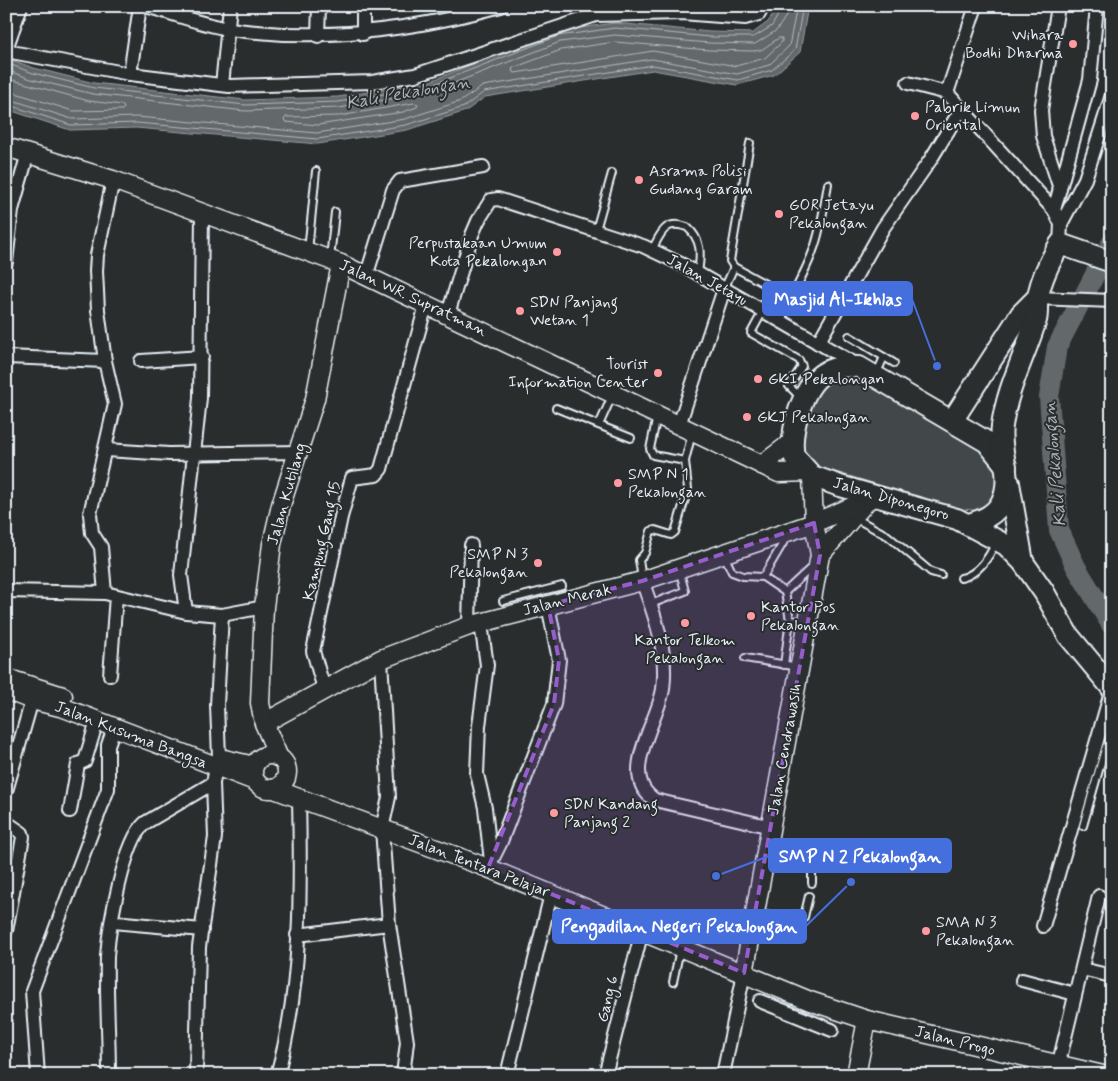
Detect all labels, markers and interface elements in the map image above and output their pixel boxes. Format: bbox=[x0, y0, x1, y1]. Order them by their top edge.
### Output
place label: Wihara Bodhi Dharma bbox=[965, 25, 1063, 64]
marker: Wihara Bodhi Dharma bbox=[1067, 38, 1079, 50]
water label: Kali Pekalongan bbox=[344, 70, 472, 118]
place label: Pabrik Limun Oriental bbox=[925, 97, 1020, 136]
marker: Pabrik Limun Oriental bbox=[909, 110, 921, 122]
place label: Asrama Polisi Gudang Garam bbox=[649, 161, 753, 200]
marker: Asrama Polisi Gudang Garam bbox=[633, 174, 645, 186]
place label: GOR Jetayu Pekalongan bbox=[789, 195, 874, 235]
marker: GOR Jetayu Pekalongan bbox=[773, 208, 785, 220]
place label: Perpustakaan Umum Kota Pekalongan bbox=[409, 233, 547, 272]
marker: Perpustakaan Umum Kota Pekalongan bbox=[551, 246, 563, 258]
street label: Jalan Jetayu bbox=[663, 249, 751, 311]
street label: Jalan WR. Supratman bbox=[336, 255, 491, 342]
callout: Masjid Al-Ikhlas bbox=[763, 282, 912, 315]
text: Masjid Al-Ikhlas bbox=[774, 288, 902, 312]
place label: SDN Panjang Wetan 1 bbox=[530, 292, 618, 331]
marker: SDN Panjang Wetan 1 bbox=[514, 305, 526, 317]
place label: Tourist Information Center bbox=[508, 354, 648, 395]
marker: Tourist Information Center bbox=[652, 367, 664, 379]
place label: GKI Pekalongan bbox=[768, 369, 884, 390]
marker: GKI Pekalongan bbox=[752, 373, 764, 385]
water label: Kali Pekalongan bbox=[1038, 400, 1074, 528]
place label: GKJ Pekalongan bbox=[757, 407, 870, 429]
marker: GKJ Pekalongan bbox=[741, 411, 753, 423]
street label: Jalan Kutilang bbox=[262, 440, 313, 548]
place label: SMP N 1 Pekalongan bbox=[628, 464, 707, 504]
street label: Jalan Diponegoro bbox=[830, 472, 952, 526]
marker: SMP N 1 Pekalongan bbox=[612, 477, 624, 489]
street label: Kampung Gang 15 bbox=[298, 479, 347, 603]
place label: SMP N 3 Pekalongan bbox=[449, 544, 528, 584]
marker: SMP N 3 Pekalongan bbox=[532, 557, 544, 569]
street label: Jalan Merak bbox=[521, 579, 613, 621]
place label: Kantor Pos Pekalongan bbox=[761, 597, 840, 637]
marker: Kantor Pos Pekalongan bbox=[745, 610, 757, 622]
marker: Kantor Telkom Pekalongan bbox=[679, 617, 691, 629]
place label: Kantor Telkom Pekalongan bbox=[635, 630, 736, 670]
street label: Jalan Cendrawasih bbox=[763, 681, 807, 817]
street label: Jalan Kusuma Bangsa bbox=[51, 696, 210, 775]
place label: SDN Kandang Panjang 2 bbox=[564, 794, 658, 834]
marker: SDN Kandang Panjang 2 bbox=[548, 807, 560, 819]
street label: Jalan Tentara Pelajar bbox=[405, 829, 553, 903]
callout: SMP N 2 Pekalongan bbox=[769, 839, 951, 872]
text: SMP N 2 Pekalongan bbox=[779, 845, 942, 871]
callout: Pengadilan Negeri Pekalongan bbox=[553, 910, 806, 943]
place label: SMA N 3 Pekalongan bbox=[936, 912, 1015, 952]
text: Pengadilan Negeri Pekalongan bbox=[561, 915, 798, 941]
marker: SMA N 3 Pekalongan bbox=[920, 925, 932, 937]
street label: Gang 6 bbox=[592, 973, 625, 1025]
street label: Jalan Progo bbox=[913, 1021, 998, 1061]

